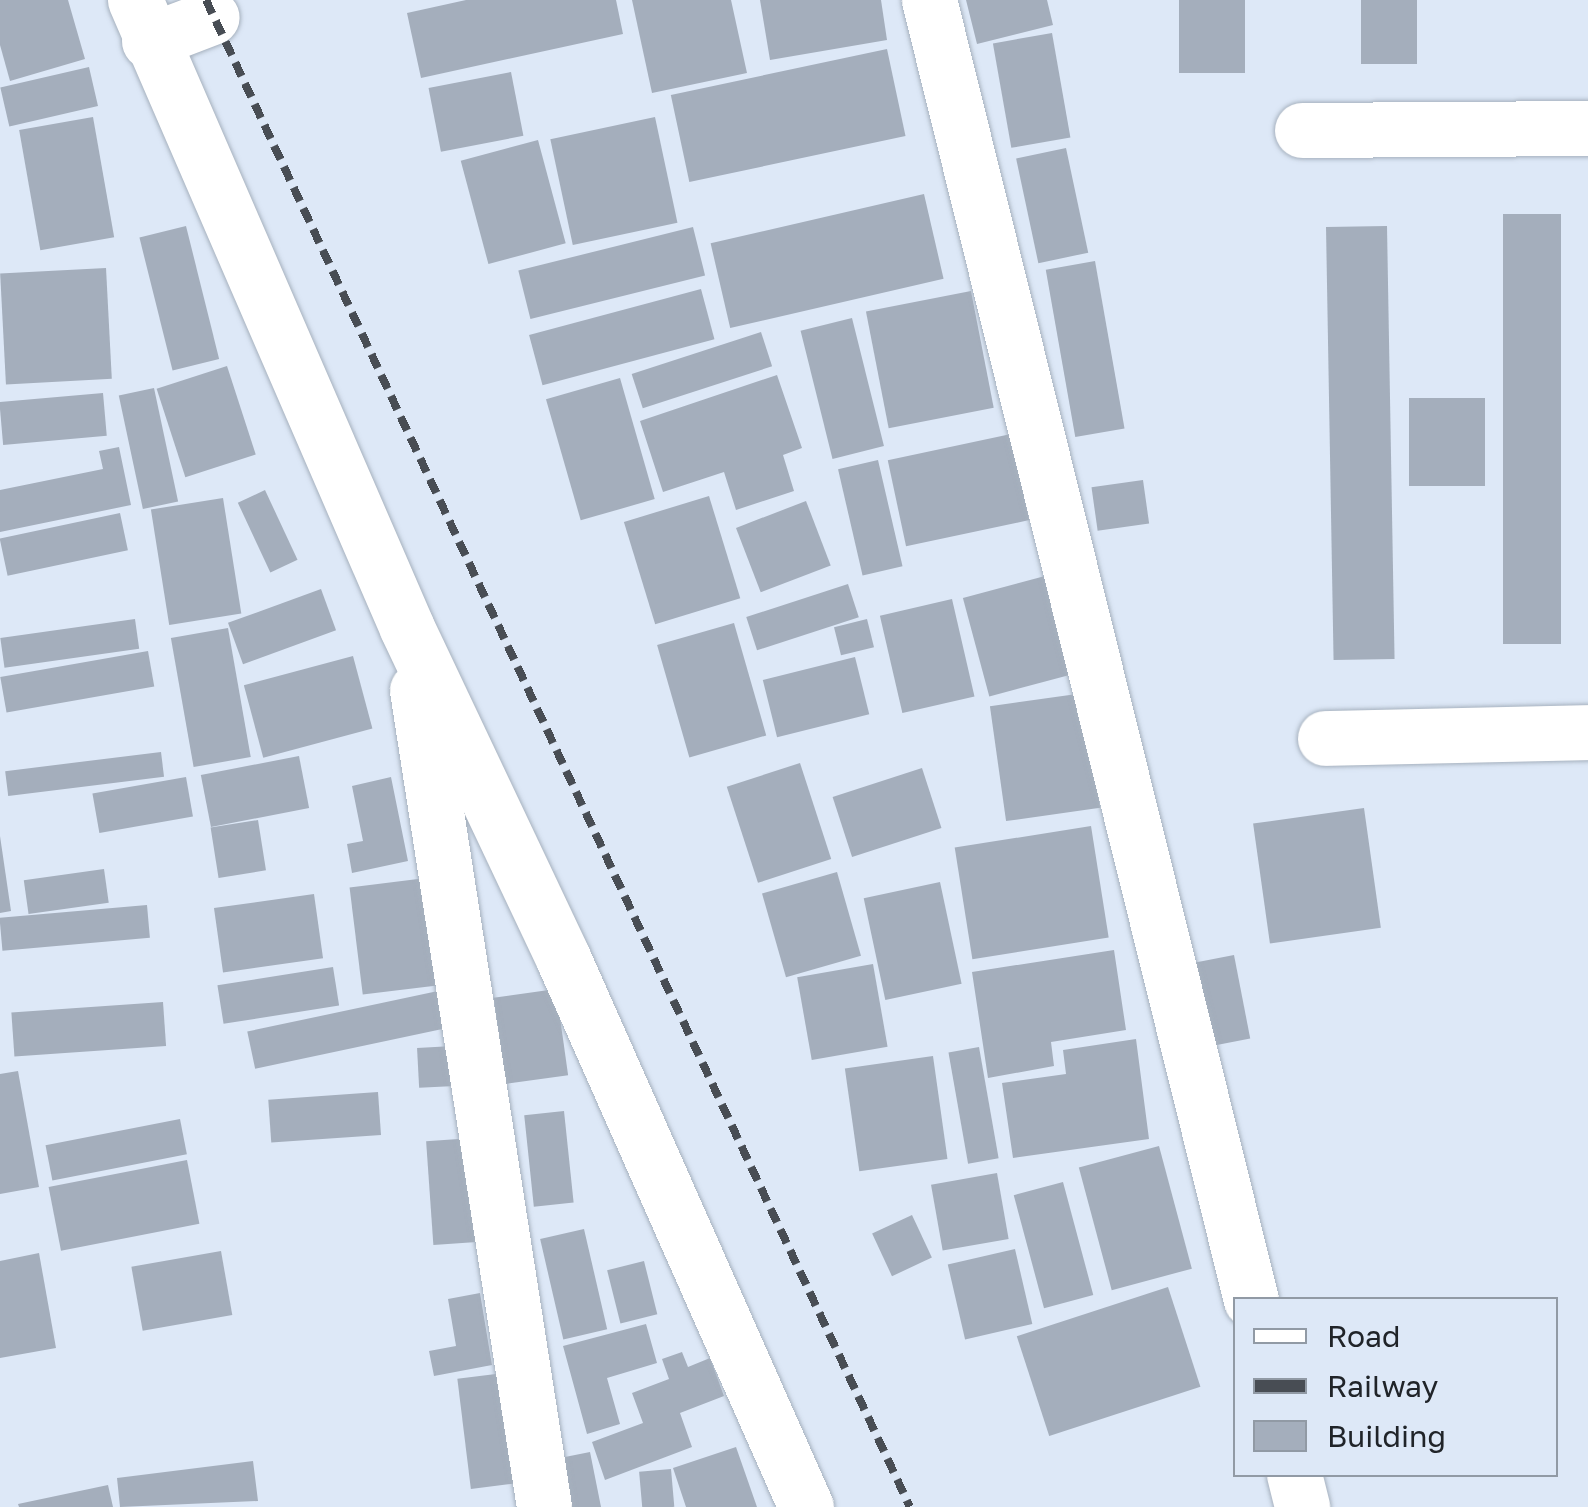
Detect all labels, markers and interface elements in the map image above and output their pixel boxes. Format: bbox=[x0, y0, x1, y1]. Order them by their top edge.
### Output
legend bbox=[1233, 1297, 1558, 1477]
text: Road bbox=[1327, 1318, 1401, 1354]
text: Railway bbox=[1327, 1368, 1438, 1404]
text: Building bbox=[1327, 1418, 1446, 1454]

